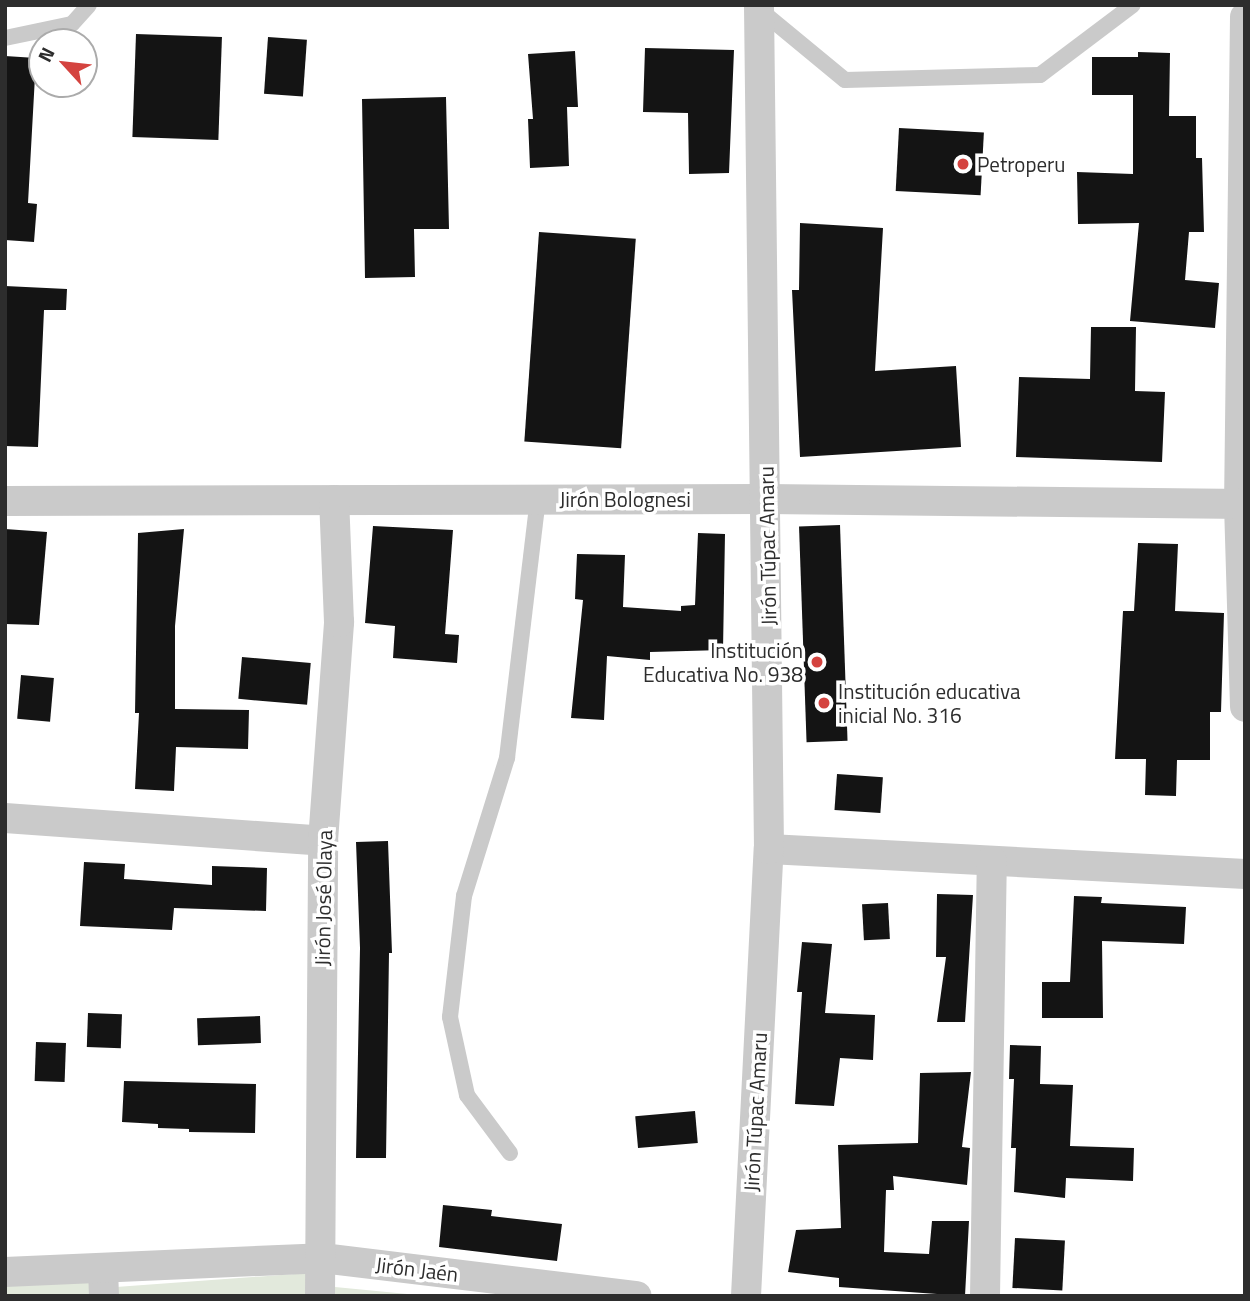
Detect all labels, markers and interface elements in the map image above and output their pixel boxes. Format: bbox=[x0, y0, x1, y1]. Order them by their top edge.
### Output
north arrow bbox=[28, 28, 98, 98]
text: N bbox=[30, 42, 62, 67]
place label: Petroperu bbox=[977, 151, 1066, 177]
marker: Petroperu bbox=[955, 156, 971, 172]
street label: Jirón Túpac Amaru bbox=[753, 466, 781, 626]
street label: Jirón Bolognesi bbox=[559, 486, 691, 512]
place label: Institución Educativa No. 938 bbox=[643, 637, 803, 687]
marker: Institución Educativa No. 938 bbox=[809, 654, 825, 670]
place label: Institución educativa inicial No. 316 bbox=[838, 678, 1020, 728]
marker: Institución educativa inicial No. 316 bbox=[816, 695, 832, 711]
street label: Jirón José Olaya bbox=[309, 830, 337, 966]
street label: Jirón Túpac Amaru bbox=[738, 1032, 772, 1192]
street label: Jirón Jaén bbox=[374, 1251, 460, 1287]

